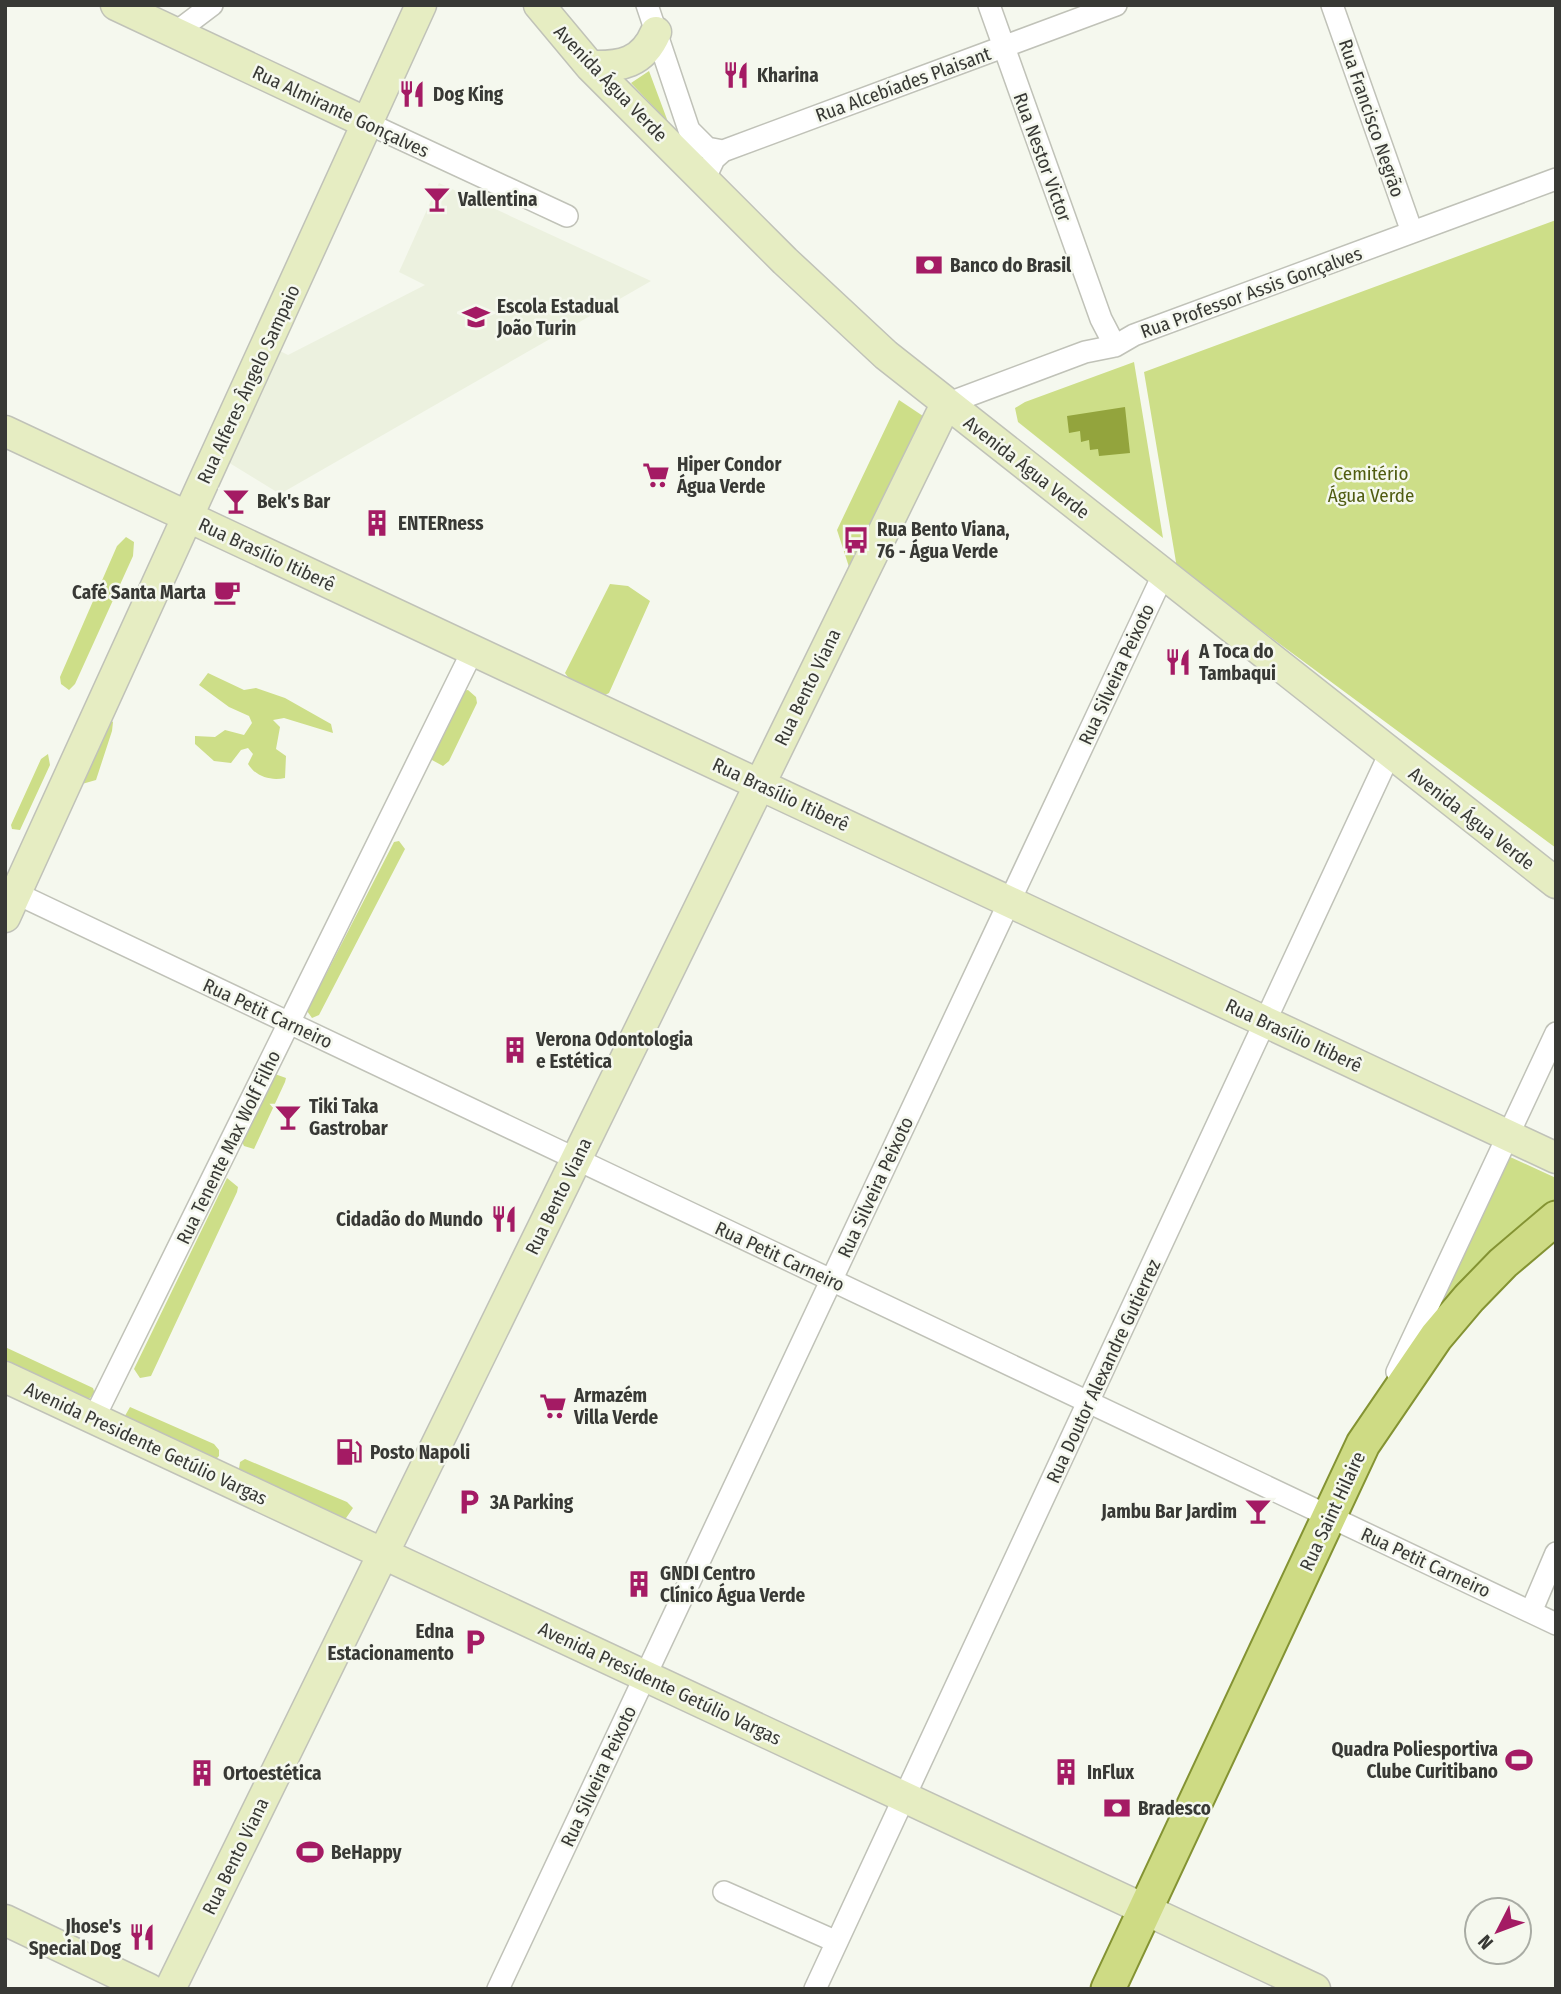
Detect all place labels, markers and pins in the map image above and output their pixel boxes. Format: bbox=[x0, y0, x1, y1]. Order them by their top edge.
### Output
restaurant icon: Kharina bbox=[721, 60, 751, 90]
place label: Kharina bbox=[757, 64, 819, 87]
restaurant icon: Dog King bbox=[397, 79, 427, 109]
place label: Dog King bbox=[433, 83, 504, 106]
bar icon: Vallentina bbox=[422, 184, 452, 214]
place label: Vallentina bbox=[457, 188, 537, 211]
bank icon: Banco do Brasil bbox=[914, 250, 944, 280]
place label: Banco do Brasil bbox=[950, 254, 1072, 277]
place label: Escola Estadual João Turin bbox=[496, 295, 619, 340]
school or university icon: Escola Estadual João Turin bbox=[461, 302, 491, 332]
place label: Hiper Condor Água Verde bbox=[676, 453, 782, 498]
supermarket icon: Hiper Condor Água Verde bbox=[641, 460, 671, 490]
bar icon: Bek's Bar bbox=[221, 486, 251, 516]
place label: Bek's Bar bbox=[257, 490, 331, 513]
building icon: ENTERness bbox=[362, 508, 392, 538]
place label: ENTERness bbox=[398, 512, 484, 535]
place label: Rua Bento Viana, 76 - Água Verde bbox=[877, 518, 1010, 563]
bus stop icon: Rua Bento Viana, 76 - Água Verde bbox=[841, 525, 871, 555]
cafe icon: Café Santa Marta bbox=[212, 577, 242, 607]
place label: Café Santa Marta bbox=[72, 581, 206, 604]
place label: A Toca do Tambaqui bbox=[1198, 640, 1276, 685]
restaurant icon: A Toca do Tambaqui bbox=[1163, 647, 1193, 677]
place label: Verona Odontologia e Estética bbox=[535, 1028, 693, 1073]
building icon: Verona Odontologia e Estética bbox=[500, 1035, 530, 1065]
place label: Tiki Taka Gastrobar bbox=[309, 1095, 389, 1140]
bar icon: Tiki Taka Gastrobar bbox=[273, 1102, 303, 1132]
restaurant icon: Cidadão do Mundo bbox=[489, 1204, 519, 1234]
place label: Cidadão do Mundo bbox=[336, 1208, 483, 1231]
place label: Armazém Villa Verde bbox=[573, 1384, 658, 1429]
supermarket icon: Armazém Villa Verde bbox=[538, 1391, 568, 1421]
fuel station icon: Posto Napoli bbox=[334, 1437, 364, 1467]
place label: Posto Napoli bbox=[370, 1441, 470, 1464]
parking icon: 3A Parking bbox=[454, 1487, 484, 1517]
place label: 3A Parking bbox=[489, 1491, 574, 1514]
bar icon: Jambu Bar Jardim bbox=[1243, 1496, 1273, 1526]
place label: Jambu Bar Jardim bbox=[1100, 1500, 1237, 1523]
place label: GNDI Centro Clínico Água Verde bbox=[660, 1562, 805, 1607]
building icon: GNDI Centro Clínico Água Verde bbox=[624, 1569, 654, 1599]
place label: Edna Estacionamento bbox=[327, 1620, 454, 1665]
parking icon: Edna Estacionamento bbox=[460, 1627, 490, 1657]
place label: Quadra Poliesportiva Clube Curitibano bbox=[1332, 1738, 1498, 1783]
sports icon: Quadra Poliesportiva Clube Curitibano bbox=[1504, 1745, 1534, 1775]
building icon: InFlux bbox=[1051, 1757, 1081, 1787]
building icon: Ortoestética bbox=[187, 1758, 217, 1788]
place label: InFlux bbox=[1087, 1761, 1135, 1784]
place label: Ortoestética bbox=[223, 1762, 322, 1785]
bank icon: Bradesco bbox=[1102, 1793, 1132, 1823]
place label: Bradesco bbox=[1138, 1797, 1211, 1820]
sports icon: BeHappy bbox=[295, 1837, 325, 1867]
place label: BeHappy bbox=[331, 1841, 403, 1864]
place label: Jhose's Special Dog bbox=[29, 1915, 122, 1960]
restaurant icon: Jhose's Special Dog bbox=[127, 1922, 157, 1952]

